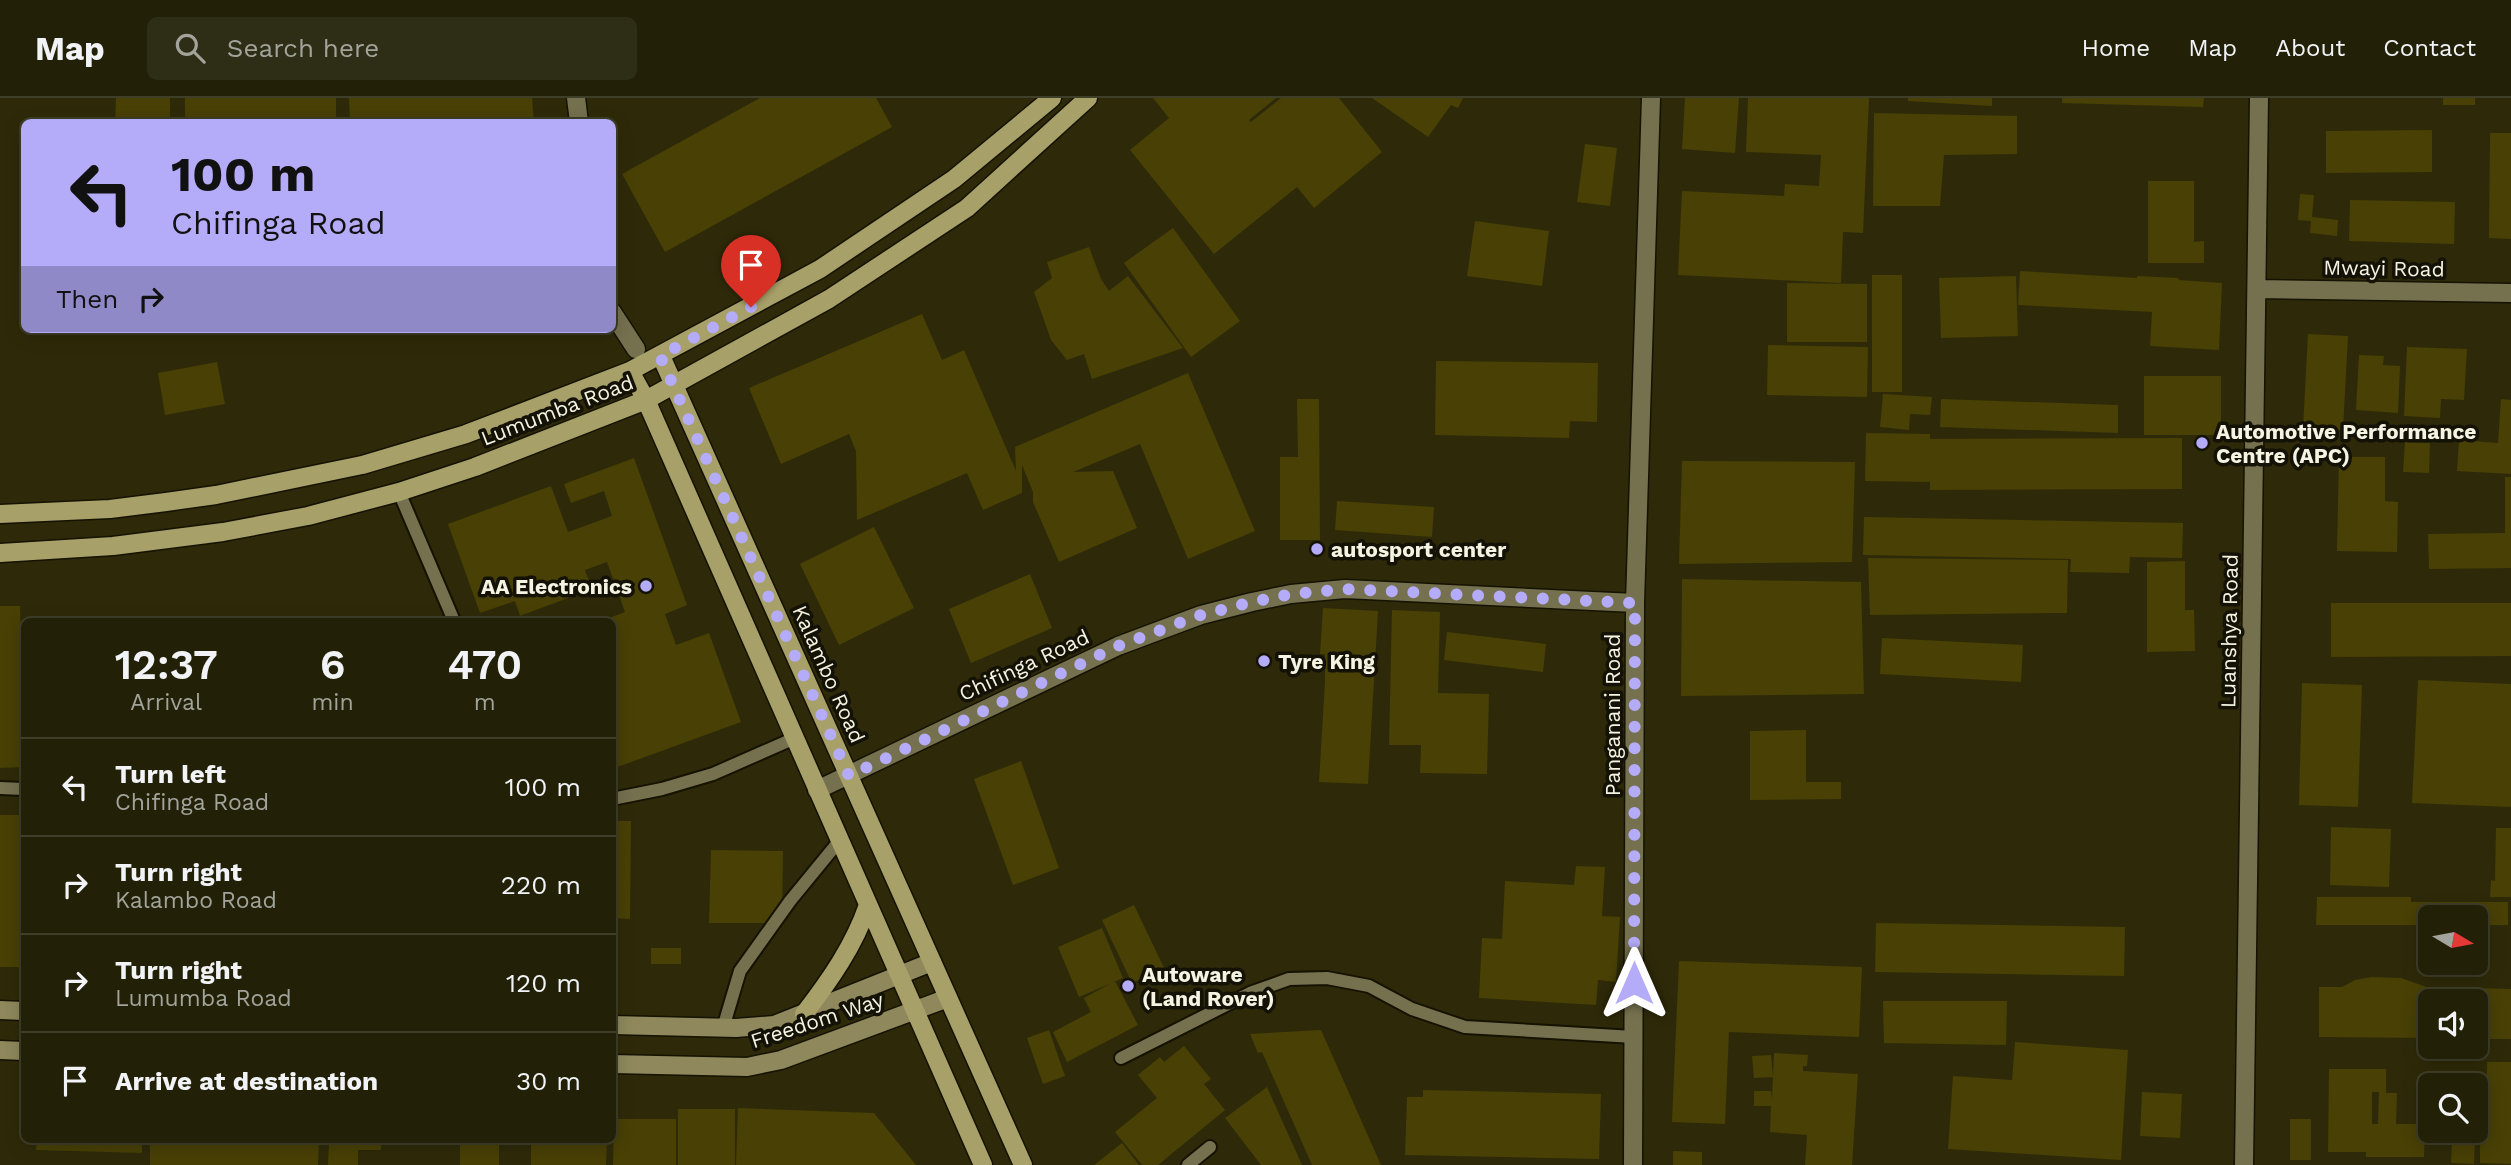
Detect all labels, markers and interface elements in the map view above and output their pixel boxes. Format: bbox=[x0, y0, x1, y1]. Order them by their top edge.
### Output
search box bbox=[147, 17, 637, 80]
text: Map bbox=[35, 29, 105, 68]
icon: search bbox=[171, 29, 209, 67]
text: Search here bbox=[227, 33, 379, 63]
text: Home bbox=[2082, 34, 2150, 62]
text: Map bbox=[2188, 34, 2237, 62]
text: About bbox=[2275, 34, 2345, 62]
text: Contact bbox=[2383, 34, 2476, 62]
text: 100 m bbox=[171, 145, 315, 203]
icon: left bbox=[56, 147, 147, 238]
text: Chifinga Road bbox=[171, 204, 386, 242]
pin bbox=[721, 235, 781, 307]
icon: arrive bbox=[732, 246, 770, 284]
street label: Mwayi Road bbox=[2323, 254, 2445, 282]
icon: right bbox=[132, 280, 170, 318]
text: Then bbox=[56, 284, 118, 314]
street label: Lumumba Road bbox=[477, 369, 637, 451]
place label: Automotive Performance Centre (APC) bbox=[2216, 419, 2477, 468]
marker: Automotive Performance Centre (APC) bbox=[2194, 435, 2210, 451]
place label: autosport center bbox=[1331, 537, 1506, 562]
marker: autosport center bbox=[1309, 541, 1325, 557]
street label: Luanshya Road bbox=[2215, 554, 2243, 708]
place label: AA Electronics bbox=[481, 574, 632, 599]
marker: AA Electronics bbox=[638, 578, 654, 594]
street label: Kalambo Road bbox=[788, 601, 870, 747]
street label: Chifinga Road bbox=[955, 624, 1093, 706]
street label: Panganani Road bbox=[1600, 634, 1625, 796]
text: 12:37 bbox=[115, 640, 218, 689]
text: 6 bbox=[320, 640, 345, 689]
text: 470 bbox=[447, 640, 522, 689]
place label: Tyre King bbox=[1278, 649, 1375, 674]
marker: Tyre King bbox=[1256, 653, 1272, 669]
text: Arrival bbox=[130, 689, 202, 716]
text: min bbox=[311, 689, 354, 716]
text: m bbox=[474, 689, 496, 716]
text: Turn left bbox=[115, 759, 226, 789]
icon: left bbox=[56, 768, 94, 806]
text: 100 m bbox=[505, 772, 581, 802]
text: Chifinga Road bbox=[115, 789, 269, 816]
text: Turn right bbox=[115, 857, 242, 887]
icon: right bbox=[56, 866, 94, 904]
text: 220 m bbox=[501, 870, 581, 900]
text: Kalambo Road bbox=[115, 887, 277, 914]
north arrow bbox=[2418, 905, 2488, 975]
map controls bbox=[2418, 905, 2488, 1143]
position arrow bbox=[1597, 946, 1671, 1020]
text: Turn right bbox=[115, 955, 242, 985]
place label: Autoware (Land Rover) bbox=[1142, 962, 1275, 1011]
icon: right bbox=[56, 964, 94, 1002]
text: 120 m bbox=[506, 968, 581, 998]
marker: Autoware (Land Rover) bbox=[1120, 978, 1136, 994]
text: Lumumba Road bbox=[115, 985, 292, 1012]
street label: Freedom Way bbox=[747, 987, 887, 1053]
button: sound bbox=[2418, 989, 2488, 1059]
icon: arrive bbox=[56, 1062, 94, 1100]
text: Arrive at destination bbox=[115, 1066, 378, 1096]
text: 30 m bbox=[516, 1066, 581, 1096]
button: search bbox=[2418, 1073, 2488, 1143]

